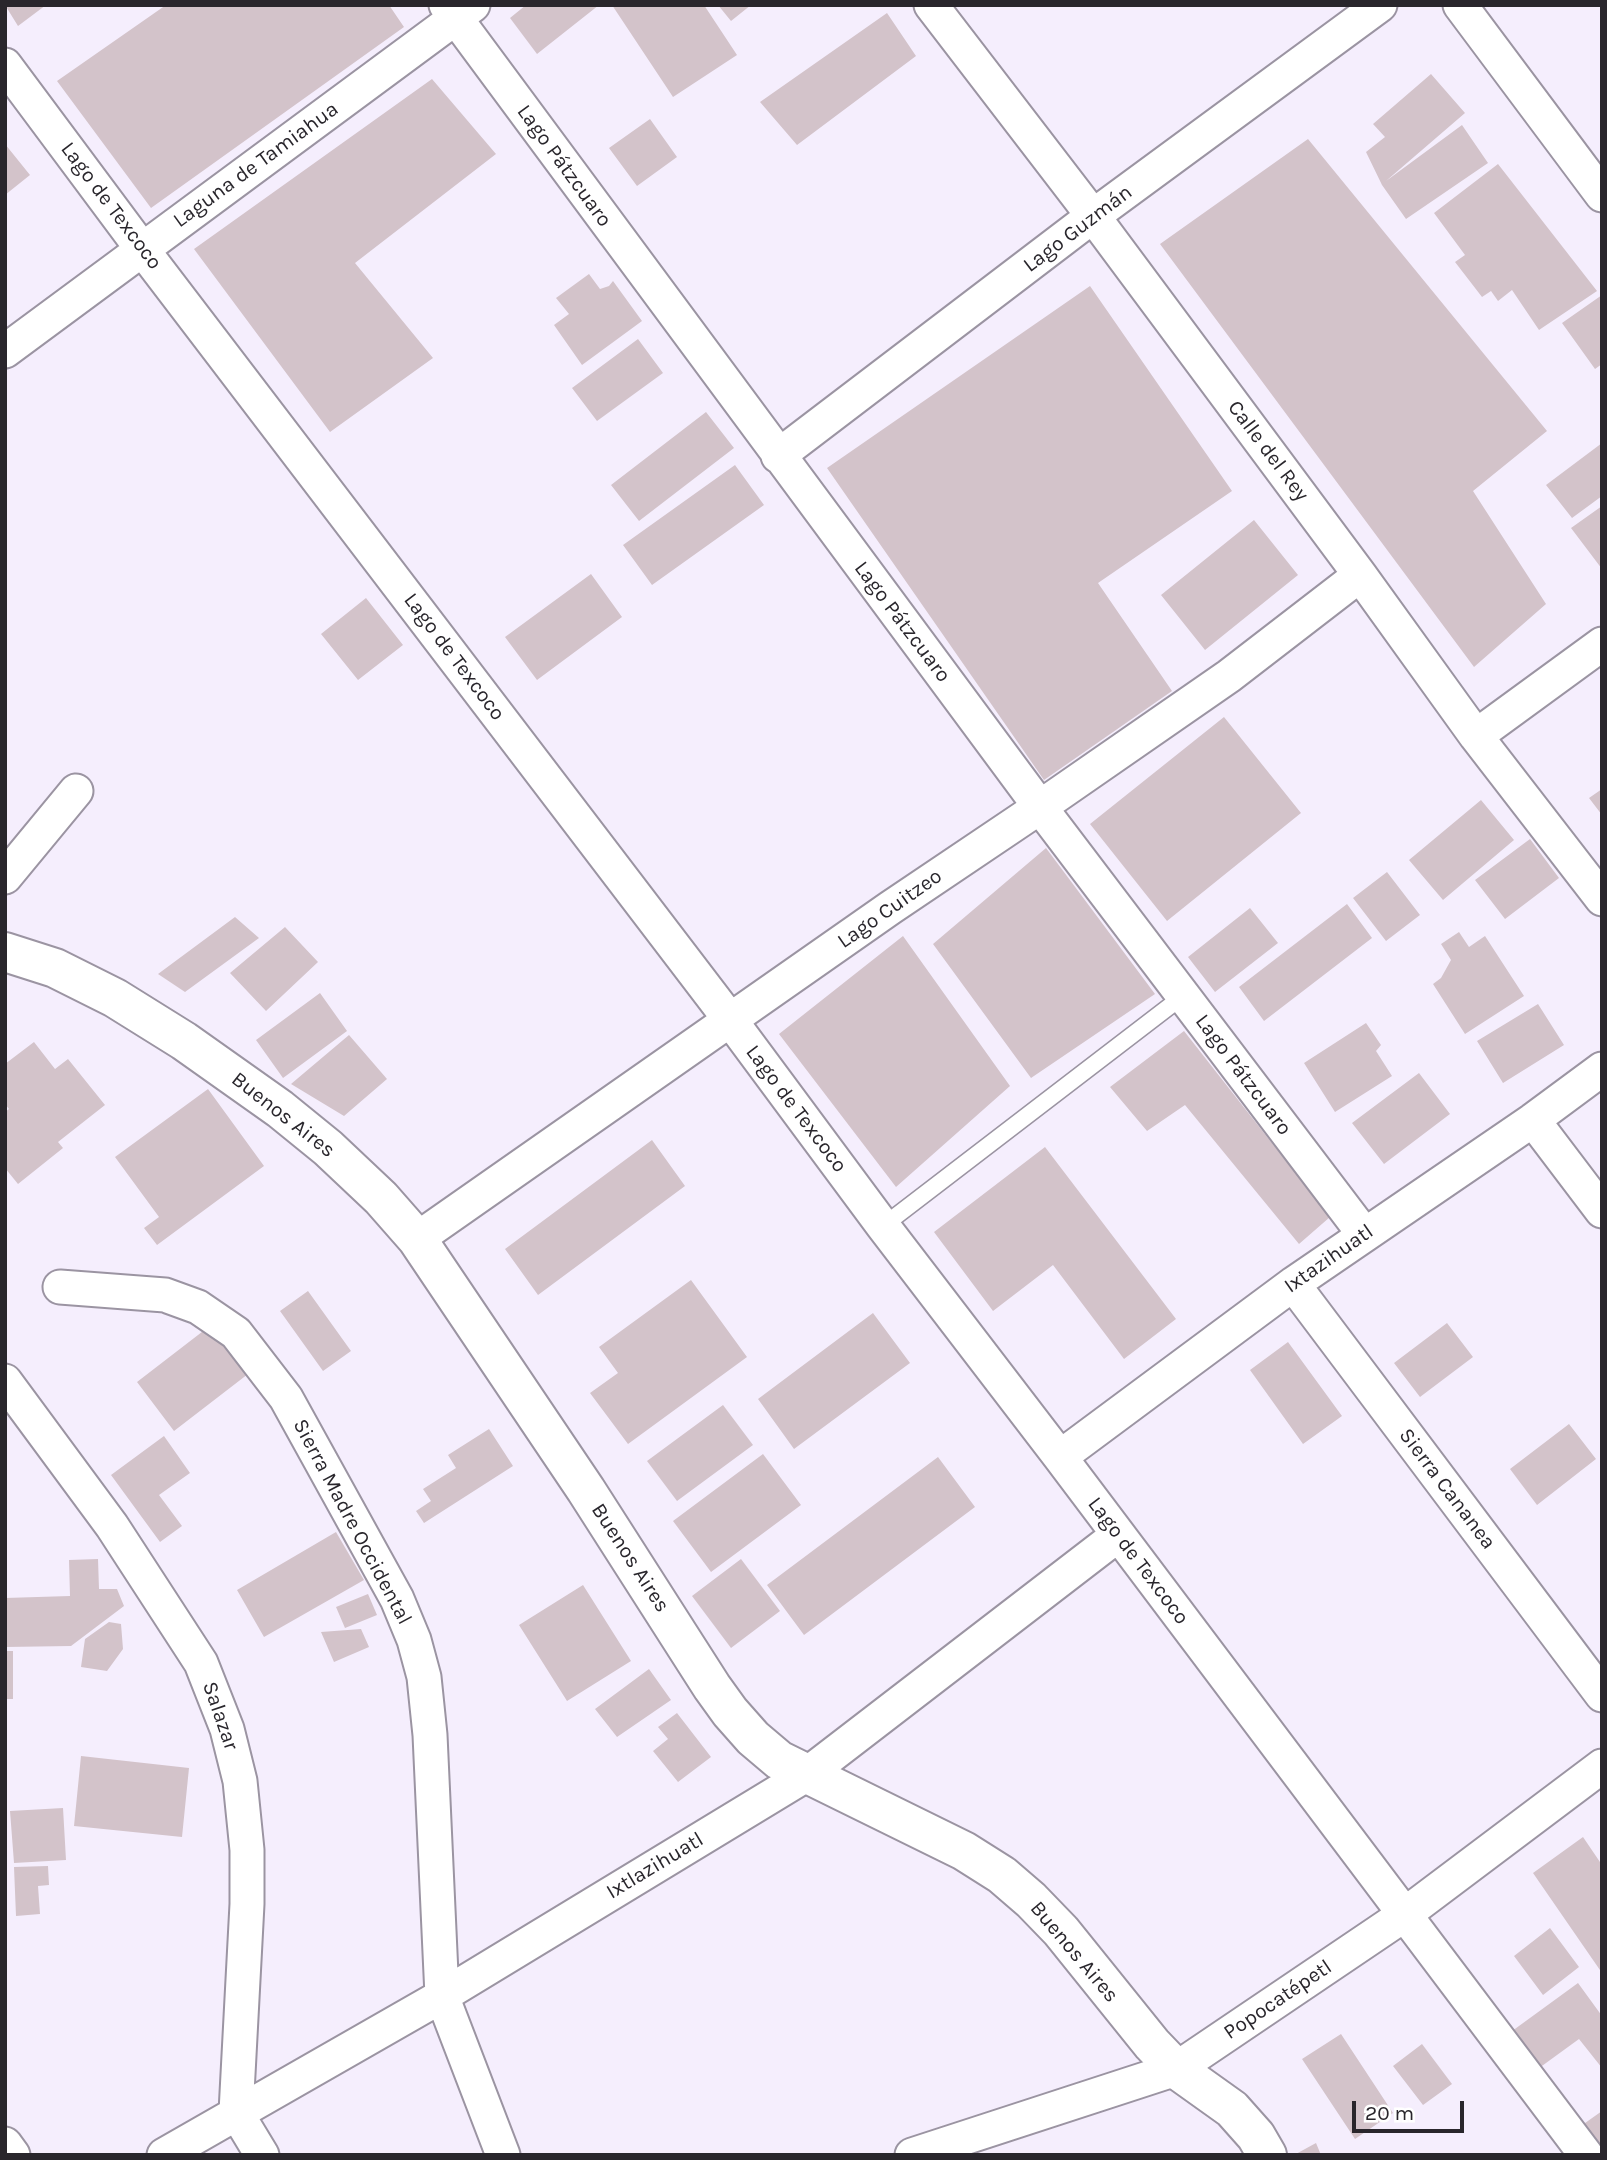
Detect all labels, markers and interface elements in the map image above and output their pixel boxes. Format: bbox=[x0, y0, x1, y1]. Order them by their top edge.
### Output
street label: Laguna de Tamiahua bbox=[168, 97, 344, 233]
street label: Lago Pátzcuaro bbox=[511, 100, 617, 232]
street label: Lago de Texcoco bbox=[55, 137, 167, 275]
street label: Lago Guzmán bbox=[1019, 180, 1137, 278]
street label: Calle del Rey bbox=[1222, 396, 1314, 506]
street label: Lago Pátzcuaro bbox=[848, 557, 956, 687]
street label: Lago de Texcoco bbox=[398, 588, 510, 726]
street label: Lago Cuitzeo bbox=[833, 864, 947, 954]
street label: Lago Pátzcuaro bbox=[1189, 1010, 1297, 1140]
street label: Lago de Texcoco bbox=[740, 1040, 852, 1178]
street label: Buenos Aires bbox=[226, 1067, 340, 1163]
street label: Ixtazihuatl bbox=[1280, 1219, 1378, 1299]
street label: Sierra Madre Occidental bbox=[287, 1415, 417, 1629]
street label: Sierra Cananea bbox=[1393, 1423, 1501, 1555]
street label: Lago de Texcoco bbox=[1082, 1492, 1194, 1630]
street label: Buenos Aires bbox=[586, 1499, 674, 1617]
street label: Salazar bbox=[197, 1678, 243, 1754]
street label: Ixtlazihuatl bbox=[602, 1827, 708, 1905]
street label: Buenos Aires bbox=[1024, 1896, 1124, 2008]
street label: Popocatépetl bbox=[1219, 1955, 1337, 2045]
scale bar bbox=[1355, 2086, 1467, 2130]
text: 20 m bbox=[1365, 2101, 1414, 2125]

